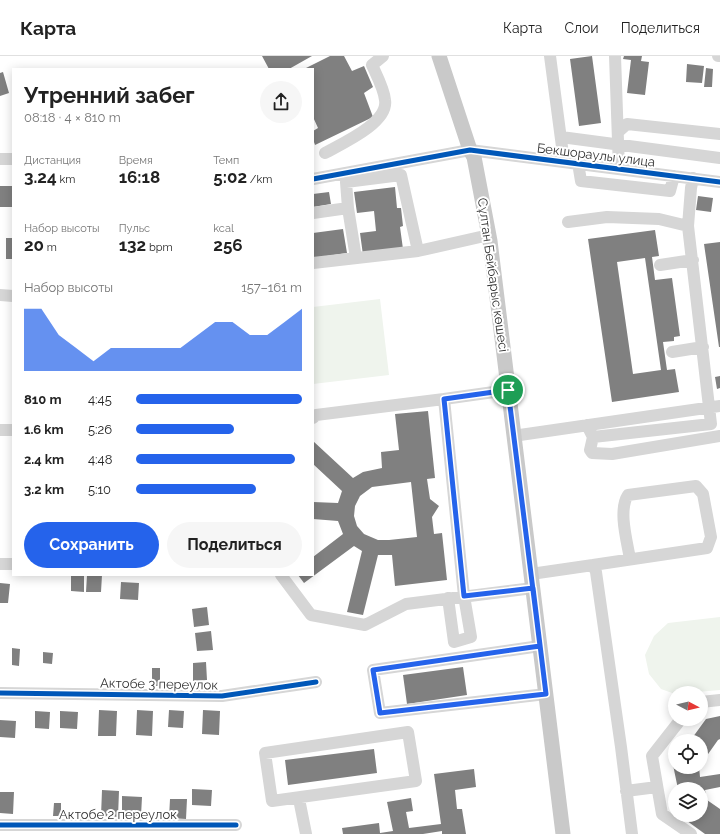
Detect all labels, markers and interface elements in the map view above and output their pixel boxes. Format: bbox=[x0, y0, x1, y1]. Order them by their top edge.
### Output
text: Карта bbox=[20, 17, 76, 39]
text: Карта bbox=[503, 20, 542, 36]
text: Слои bbox=[564, 20, 599, 36]
text: Поделиться bbox=[621, 20, 700, 36]
button: share bbox=[260, 81, 302, 123]
text: Утренний забег bbox=[24, 82, 195, 108]
text: 08:18 · 4 × 810 m bbox=[24, 110, 121, 125]
street label: Бекшораулы улица bbox=[536, 140, 656, 170]
text: Дистанция bbox=[24, 154, 81, 167]
text: Время bbox=[119, 154, 153, 167]
text: Темп bbox=[213, 154, 239, 167]
text: 3.24 bbox=[24, 167, 57, 187]
text: 16:18 bbox=[119, 167, 160, 187]
text: 5:02 bbox=[213, 167, 247, 187]
text: km bbox=[57, 173, 75, 186]
text: /km bbox=[247, 173, 272, 186]
street label: Сұлтан Бейбарыс көшесі bbox=[475, 197, 511, 353]
text: Набор высоты bbox=[24, 222, 99, 235]
text: Пульс bbox=[119, 222, 150, 235]
text: kcal bbox=[213, 222, 234, 235]
text: 20 bbox=[24, 235, 44, 255]
text: 132 bbox=[119, 235, 146, 255]
text: 256 bbox=[213, 235, 243, 255]
text: m bbox=[44, 241, 57, 254]
text: bpm bbox=[146, 241, 173, 254]
text: Набор высоты bbox=[24, 280, 113, 295]
text: 157–161 m bbox=[241, 280, 302, 295]
pin bbox=[491, 373, 525, 407]
icon: arrive bbox=[497, 379, 519, 401]
text: 810 m bbox=[24, 392, 61, 407]
text: 4:45 bbox=[88, 392, 112, 407]
text: 1.6 km bbox=[24, 422, 64, 437]
text: 5:26 bbox=[88, 422, 112, 437]
text: 2.4 km bbox=[24, 452, 64, 467]
text: 4:48 bbox=[88, 452, 112, 467]
text: 3.2 km bbox=[24, 482, 64, 497]
text: 5:10 bbox=[88, 482, 111, 497]
button: Сохранить bbox=[24, 522, 159, 568]
button: Поделиться bbox=[167, 522, 302, 568]
street label: Актобе 3 переулок bbox=[100, 675, 218, 693]
north arrow bbox=[668, 686, 708, 726]
map controls bbox=[668, 686, 708, 822]
button: locate bbox=[668, 734, 708, 774]
button: layers bbox=[668, 782, 708, 822]
street label: Актобе 2 переулок bbox=[59, 807, 177, 822]

